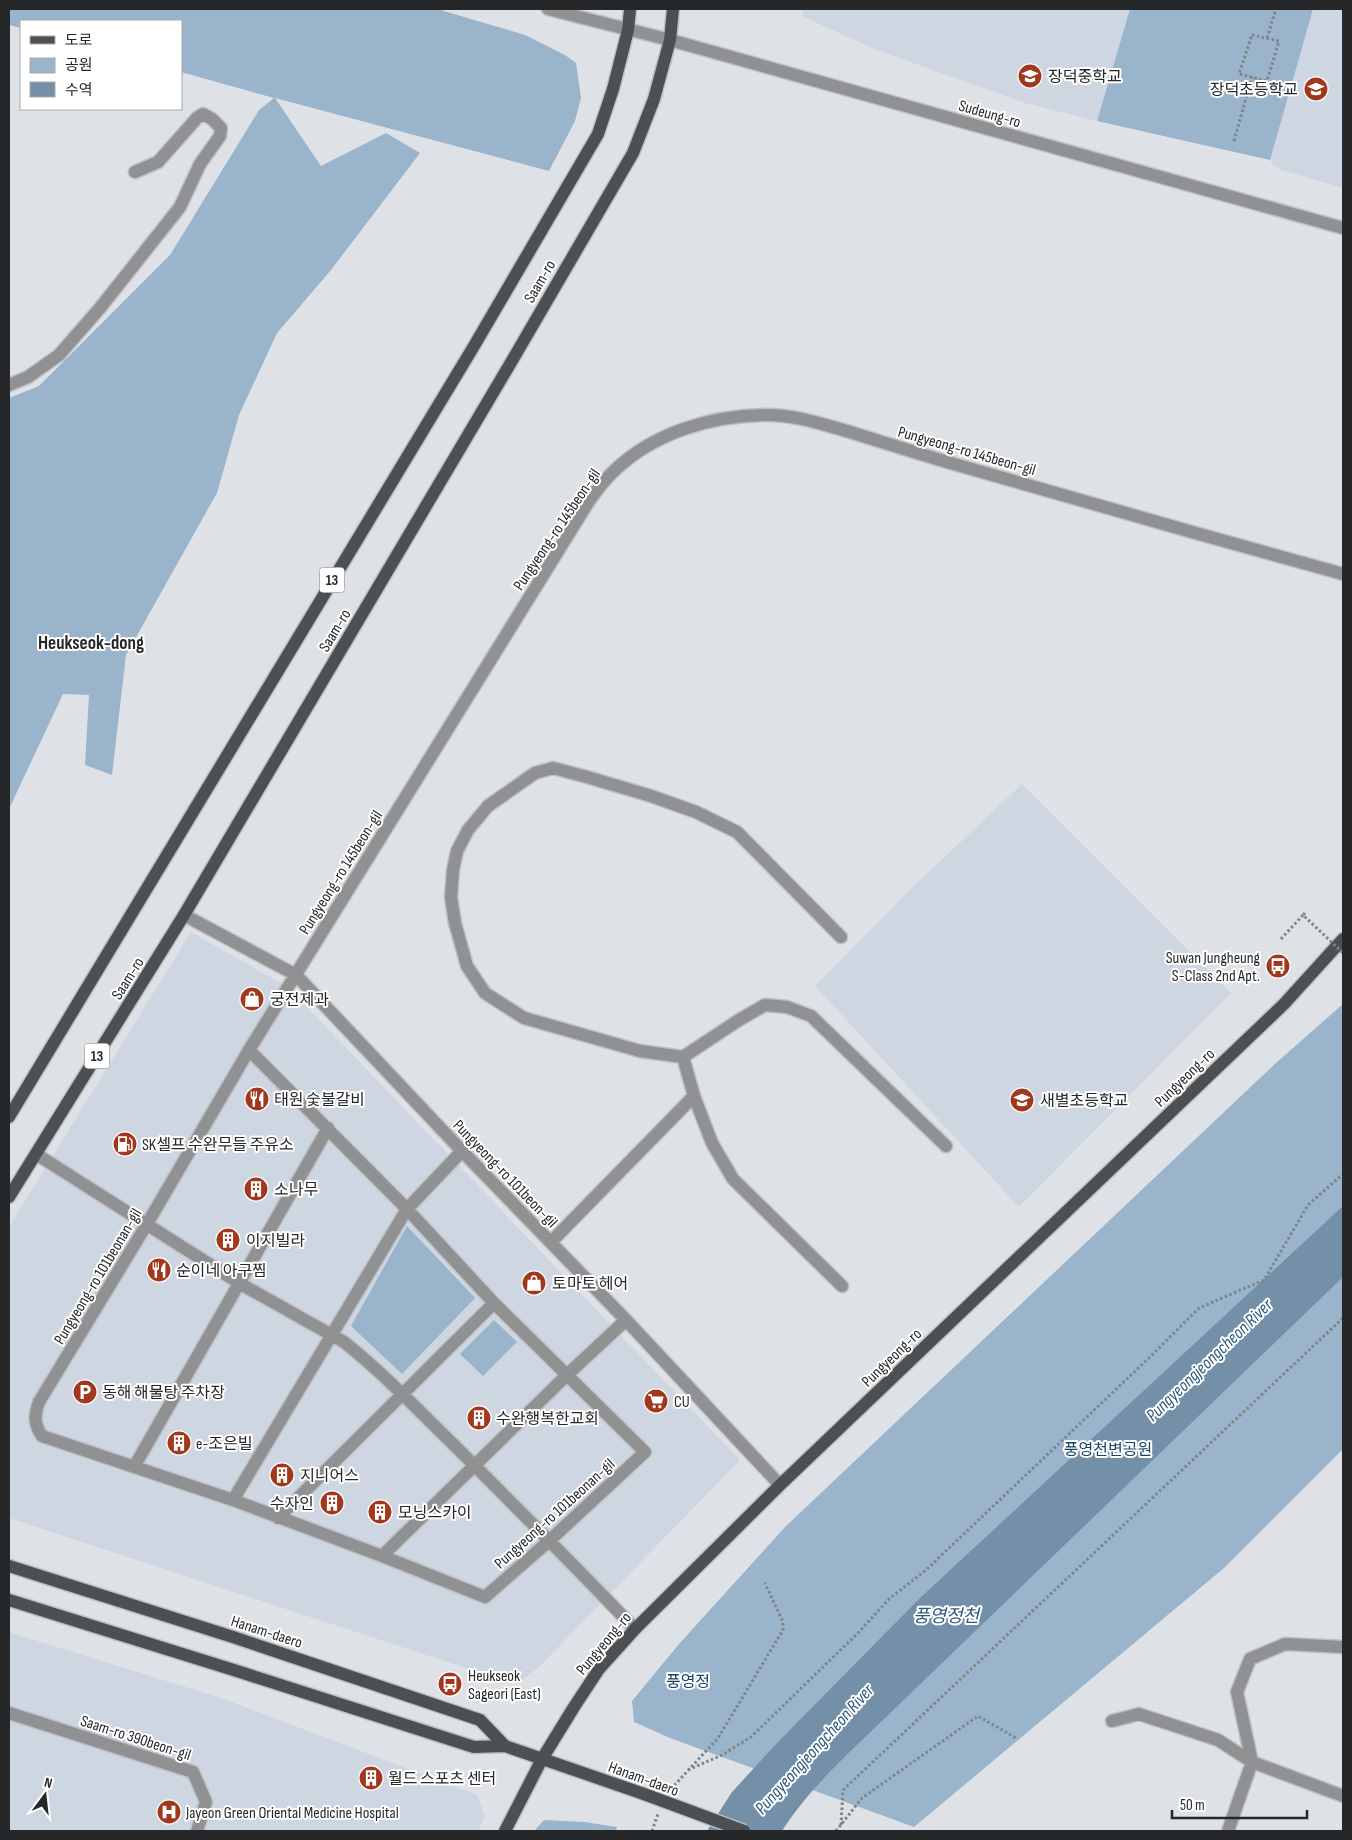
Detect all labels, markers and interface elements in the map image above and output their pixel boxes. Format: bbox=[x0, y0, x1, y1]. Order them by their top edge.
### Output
legend bbox=[20, 20, 182, 110]
text: 도로 bbox=[65, 31, 93, 50]
text: 공원 bbox=[65, 56, 93, 75]
school or university icon: 장덕중학교 bbox=[1017, 63, 1043, 89]
place label: 장덕중학교 bbox=[1048, 68, 1122, 87]
school or university icon: 장덕초등학교 bbox=[1303, 76, 1329, 102]
text: 수역 bbox=[65, 81, 93, 100]
place label: 장덕초등학교 bbox=[1210, 81, 1298, 100]
street label: Sudeung-ro bbox=[956, 97, 1023, 132]
street label: Saam-ro bbox=[520, 257, 560, 307]
street label: Pungyeong-ro 145beon-gil bbox=[896, 423, 1038, 480]
street label: Pungyeong-ro 145beon-gil bbox=[510, 465, 605, 594]
road number: 13 bbox=[320, 568, 344, 592]
street label: Saam-ro bbox=[315, 606, 355, 656]
district label: Heukseok-dong bbox=[38, 632, 144, 655]
street label: Pungyeong-ro 145beon-gil bbox=[295, 807, 387, 938]
place label: Suwan Jungheung S-Class 2nd Apt. bbox=[1166, 949, 1260, 986]
bus stop icon: Suwan Jungheung S-Class 2nd Apt. bbox=[1265, 953, 1291, 979]
street label: Saam-ro bbox=[108, 954, 149, 1003]
shop icon: 궁전제과 bbox=[239, 986, 265, 1012]
place label: 궁전제과 bbox=[270, 991, 329, 1010]
road number: 13 bbox=[84, 1044, 110, 1068]
street label: Pungyeong-ro bbox=[1151, 1045, 1219, 1111]
restaurant icon: 태원 숯불갈비 bbox=[244, 1086, 270, 1112]
school or university icon: 새별초등학교 bbox=[1009, 1087, 1035, 1113]
place label: 태원 숯불갈비 bbox=[274, 1091, 365, 1110]
place label: 새별초등학교 bbox=[1040, 1092, 1128, 1111]
street label: Pungyeong-ro 101beon-gil bbox=[449, 1116, 561, 1232]
fuel station icon: SK셀프 수완무들 주유소 bbox=[112, 1131, 138, 1157]
place label: SK셀프 수완무들 주유소 bbox=[142, 1136, 294, 1155]
building icon: 소나무 bbox=[243, 1176, 269, 1202]
place label: 소나무 bbox=[274, 1181, 318, 1200]
street label: Pungyeong-ro 101beonan-gil bbox=[50, 1205, 146, 1348]
building icon: 이지빌라 bbox=[215, 1227, 241, 1253]
place label: 이지빌라 bbox=[246, 1232, 305, 1251]
restaurant icon: 순이네 아구찜 bbox=[146, 1257, 172, 1283]
place label: 순이네 아구찜 bbox=[176, 1262, 267, 1281]
shop icon: 토마토 헤어 bbox=[521, 1270, 547, 1296]
place label: 토마토 헤어 bbox=[552, 1275, 628, 1294]
water label: Pungyeongjeongcheon River bbox=[1142, 1294, 1277, 1426]
street label: Pungyeong-ro bbox=[858, 1325, 926, 1391]
parking icon: 동해 해물탕 주차장 bbox=[72, 1379, 98, 1405]
place label: 동해 해물탕 주차장 bbox=[102, 1384, 225, 1403]
supermarket icon: CU bbox=[643, 1388, 669, 1414]
place label: CU bbox=[674, 1393, 690, 1412]
building icon: 수완행복한교회 bbox=[466, 1405, 492, 1431]
place label: 수완행복한교회 bbox=[496, 1410, 599, 1429]
building icon: e-조은빌 bbox=[166, 1430, 192, 1456]
place label: e-조은빌 bbox=[196, 1435, 252, 1454]
park label: 풍영천변공원 bbox=[1064, 1441, 1152, 1460]
street label: Pungyeong-ro 101beonan-gil bbox=[491, 1455, 619, 1573]
building icon: 지니어스 bbox=[269, 1462, 295, 1488]
place label: 지니어스 bbox=[300, 1467, 359, 1486]
building icon: 수자인 bbox=[319, 1490, 345, 1516]
place label: 수자인 bbox=[270, 1495, 314, 1514]
building icon: 모닝스카이 bbox=[367, 1499, 393, 1525]
place label: 모닝스카이 bbox=[398, 1504, 472, 1523]
water label: 풍영정천 bbox=[913, 1606, 982, 1627]
street label: Pungyeong-ro bbox=[572, 1609, 636, 1679]
street label: Hanam-daero bbox=[229, 1612, 305, 1653]
place label: Heukseok Sageori (East) bbox=[468, 1667, 541, 1704]
bus stop icon: Heukseok Sageori (East) bbox=[437, 1671, 463, 1697]
park label: 풍영정 bbox=[666, 1673, 710, 1692]
water label: Pungyeongjeongcheon River bbox=[751, 1679, 879, 1818]
street label: Saam-ro 390beon-gil bbox=[78, 1712, 193, 1765]
street label: Hanam-daero bbox=[606, 1758, 681, 1801]
building icon: 월드 스포츠 센터 bbox=[358, 1765, 384, 1791]
north arrow bbox=[20, 1770, 70, 1820]
place label: 월드 스포츠 센터 bbox=[388, 1770, 496, 1789]
text: N bbox=[42, 1774, 54, 1792]
scale bar bbox=[1172, 1788, 1307, 1820]
text: 50 m bbox=[1180, 1796, 1205, 1815]
hospital icon: Jayeon Green Oriental Medicine Hospital bbox=[156, 1799, 182, 1825]
place label: Jayeon Green Oriental Medicine Hospital bbox=[185, 1804, 399, 1823]

